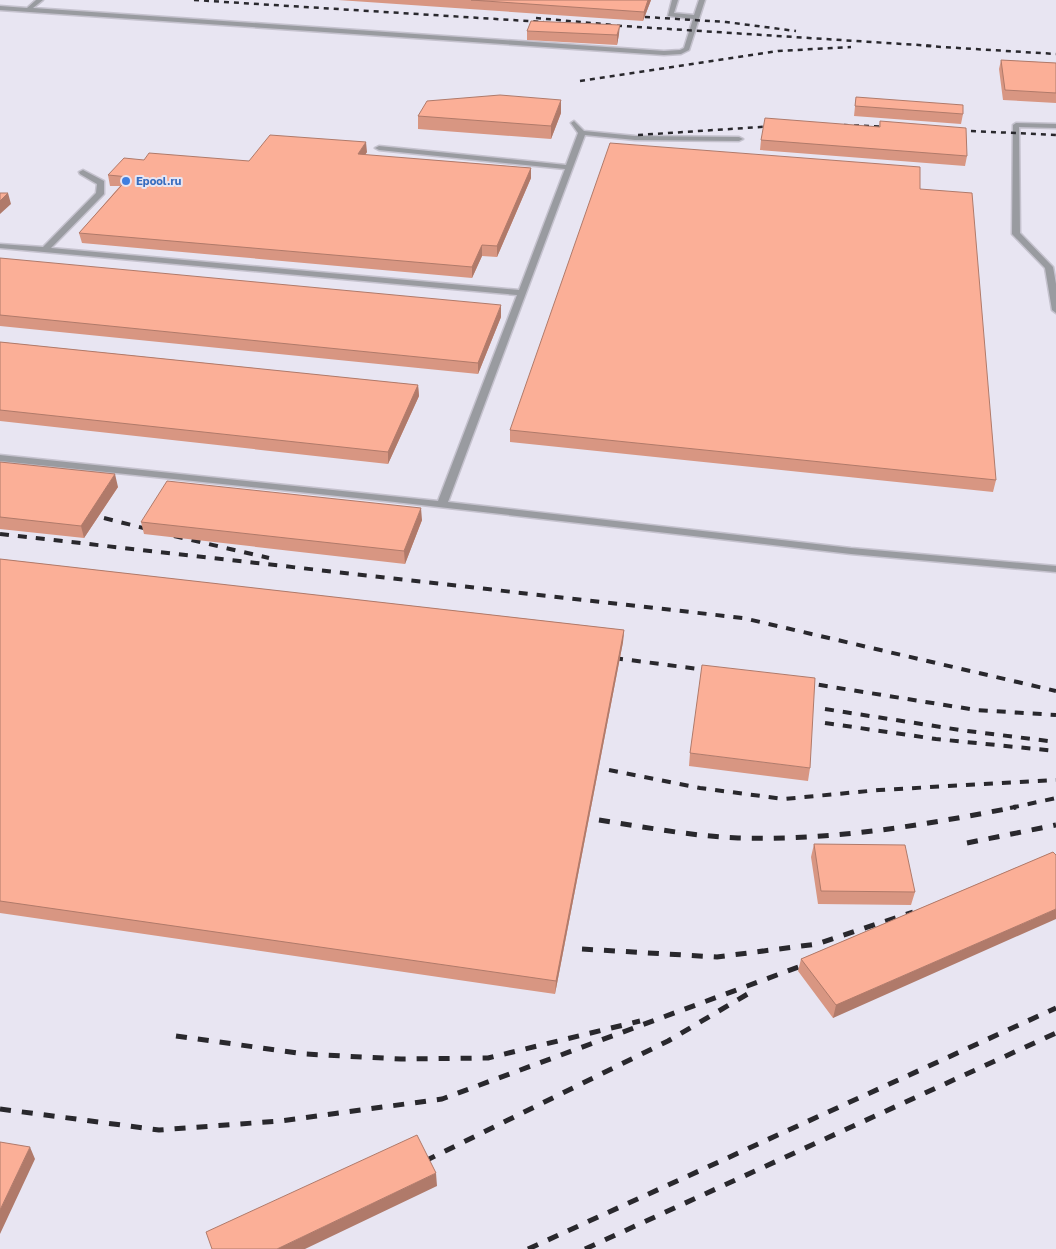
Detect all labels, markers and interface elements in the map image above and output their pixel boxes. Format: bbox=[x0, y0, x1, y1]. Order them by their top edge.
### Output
place label: Epool.ru bbox=[136, 174, 181, 187]
marker: Epool.ru bbox=[120, 175, 132, 187]

